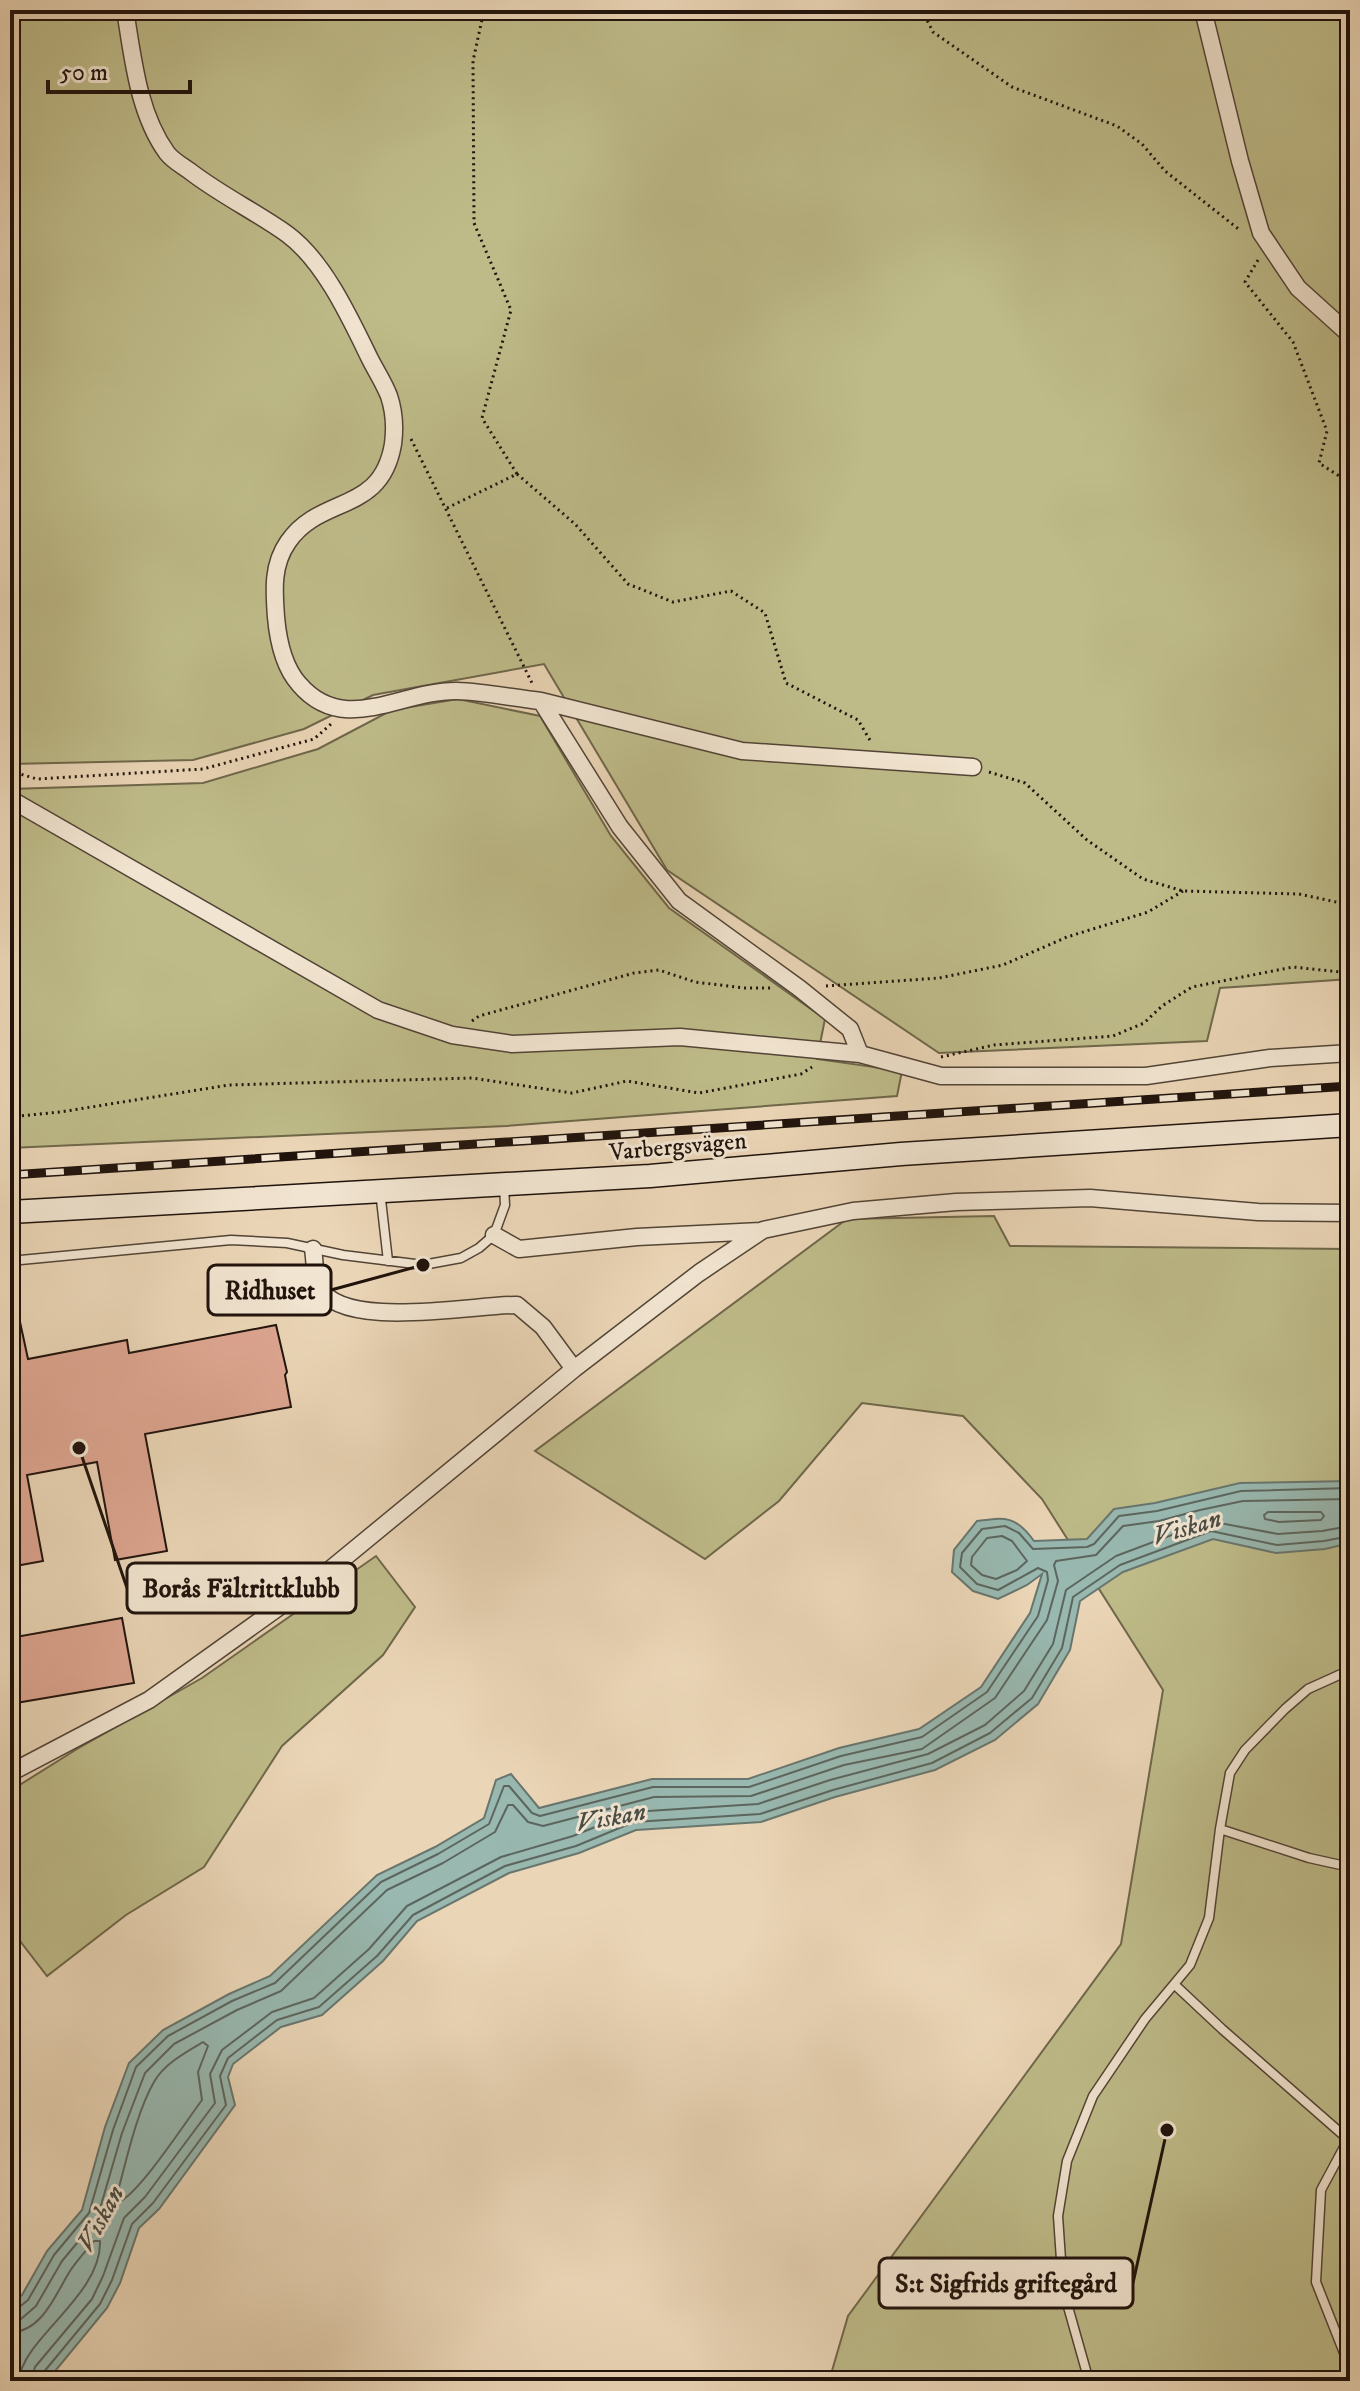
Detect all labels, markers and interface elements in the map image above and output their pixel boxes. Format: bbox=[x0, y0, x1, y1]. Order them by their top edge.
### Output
scale bar bbox=[48, 44, 190, 94]
text: 50 m bbox=[60, 58, 108, 88]
street label: Varbergsvägen bbox=[607, 1126, 748, 1168]
callout: Ridhuset bbox=[208, 1265, 331, 1315]
text: Ridhuset bbox=[225, 1275, 316, 1308]
water label: Viskan bbox=[1149, 1502, 1225, 1554]
callout: Borås Fältrittklubb bbox=[127, 1563, 356, 1613]
text: Borås Fältrittklubb bbox=[142, 1573, 340, 1606]
water label: Viskan bbox=[573, 1796, 649, 1840]
water label: Viskan bbox=[69, 2180, 133, 2258]
callout: S:t Sigfrids griftegård bbox=[879, 2258, 1133, 2308]
text: S:t Sigfrids griftegård bbox=[895, 2268, 1118, 2301]

